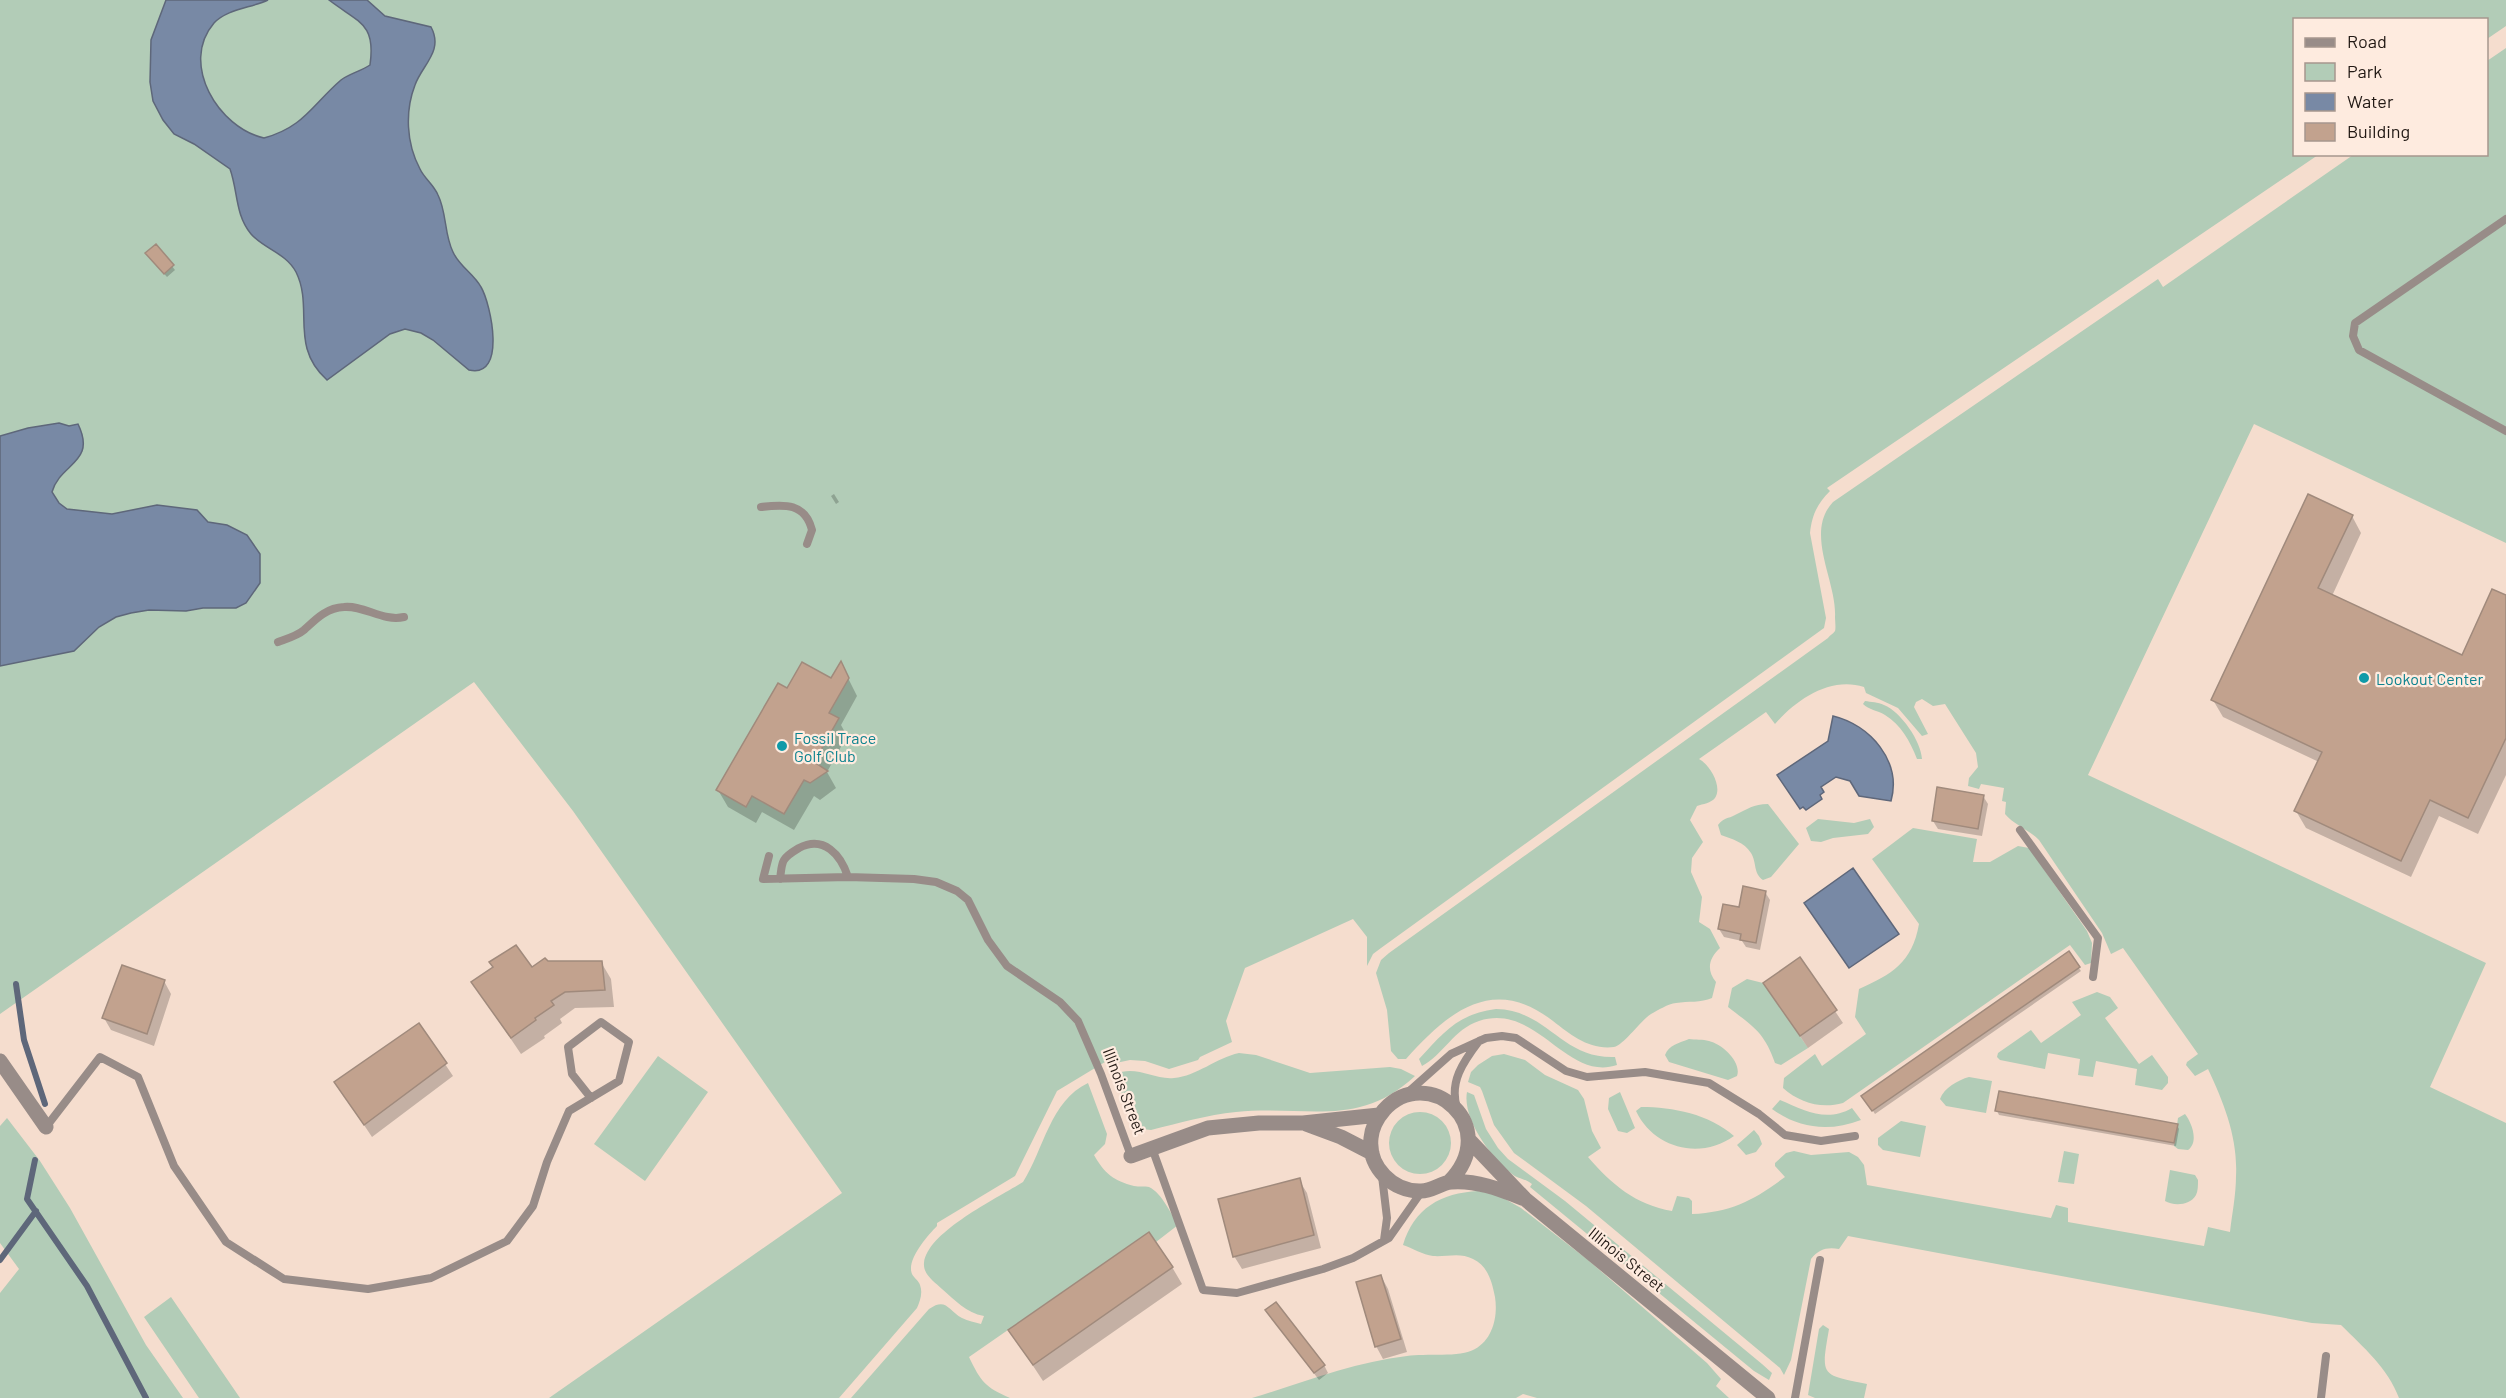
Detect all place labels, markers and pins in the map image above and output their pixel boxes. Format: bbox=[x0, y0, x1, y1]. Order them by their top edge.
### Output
place label: Lookout Center bbox=[2376, 669, 2484, 688]
marker: Lookout Center bbox=[2357, 671, 2371, 685]
place label: Fossil Trace Golf Club bbox=[794, 728, 876, 765]
marker: Fossil Trace Golf Club bbox=[775, 739, 789, 753]

